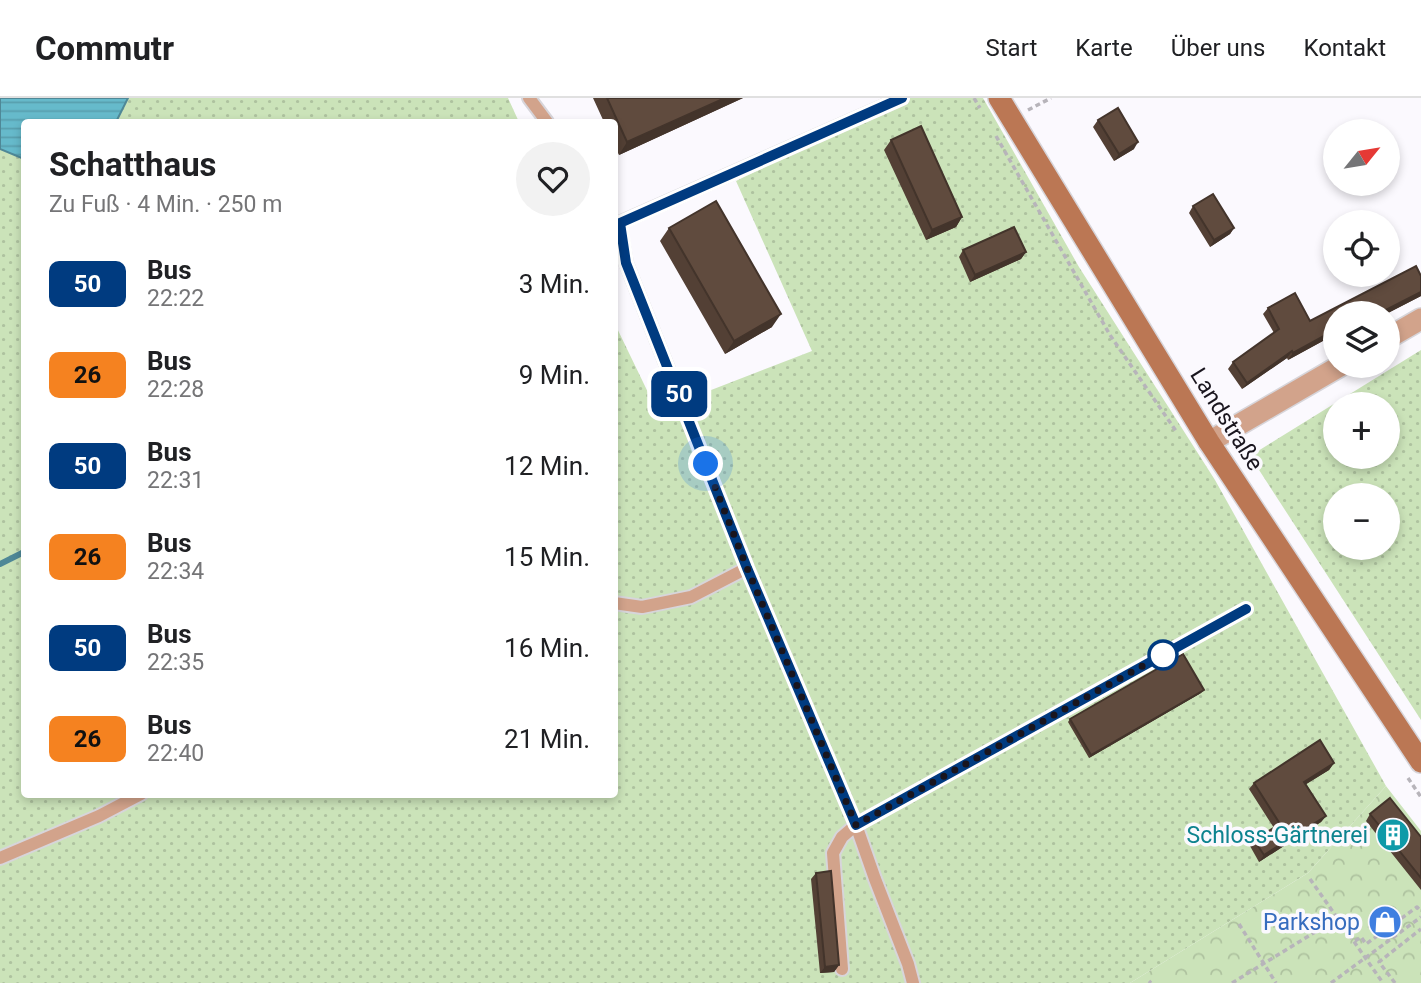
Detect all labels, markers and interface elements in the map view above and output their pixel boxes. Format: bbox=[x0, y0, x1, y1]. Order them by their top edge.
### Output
text: Commutr bbox=[35, 29, 174, 68]
text: Start bbox=[986, 34, 1037, 62]
text: Karte bbox=[1075, 34, 1133, 62]
text: Über uns bbox=[1171, 34, 1265, 62]
text: Kontakt bbox=[1303, 34, 1386, 62]
north arrow bbox=[1323, 119, 1400, 196]
map controls bbox=[1323, 119, 1400, 560]
button: heart bbox=[516, 142, 590, 216]
text: Schatthaus bbox=[49, 145, 217, 184]
text: Zu Fuß · 4 Min. · 250 m bbox=[49, 191, 282, 218]
button: locate bbox=[1323, 210, 1400, 287]
text: Bus bbox=[147, 255, 192, 285]
text: 3 Min. bbox=[519, 269, 590, 299]
text: 50 bbox=[74, 270, 101, 298]
text: 22:22 bbox=[147, 285, 204, 312]
button: layers bbox=[1323, 301, 1400, 378]
text: Bus bbox=[147, 346, 192, 376]
text: 9 Min. bbox=[519, 360, 590, 390]
text: 26 bbox=[74, 361, 101, 389]
street label: Landstraße bbox=[1184, 363, 1269, 475]
line badge: 50 bbox=[648, 371, 710, 417]
text: 22:28 bbox=[147, 376, 204, 403]
text: 50 bbox=[665, 380, 693, 408]
button: + bbox=[1323, 392, 1400, 469]
text: Bus bbox=[147, 437, 192, 467]
your location bbox=[688, 446, 723, 481]
text: 12 Min. bbox=[504, 451, 590, 481]
text: 50 bbox=[74, 452, 101, 480]
text: 22:31 bbox=[147, 467, 204, 494]
button: − bbox=[1323, 483, 1400, 560]
text: Bus bbox=[147, 528, 192, 558]
text: 15 Min. bbox=[504, 542, 590, 572]
text: 26 bbox=[74, 543, 101, 571]
text: 22:34 bbox=[147, 558, 204, 585]
text: Bus bbox=[147, 619, 192, 649]
text: 16 Min. bbox=[504, 633, 590, 663]
text: 50 bbox=[74, 634, 101, 662]
unlabelled marker bbox=[1148, 640, 1178, 670]
text: 22:35 bbox=[147, 649, 204, 676]
text: Bus bbox=[147, 710, 192, 740]
text: 21 Min. bbox=[504, 724, 590, 754]
text: 26 bbox=[74, 725, 101, 753]
text: 22:40 bbox=[147, 740, 204, 767]
building icon: Schloss-Gärtnerei bbox=[1374, 816, 1412, 854]
place label: Schloss-Gärtnerei bbox=[1187, 822, 1368, 849]
shop icon: Parkshop bbox=[1366, 903, 1404, 941]
place label: Parkshop bbox=[1263, 909, 1360, 936]

